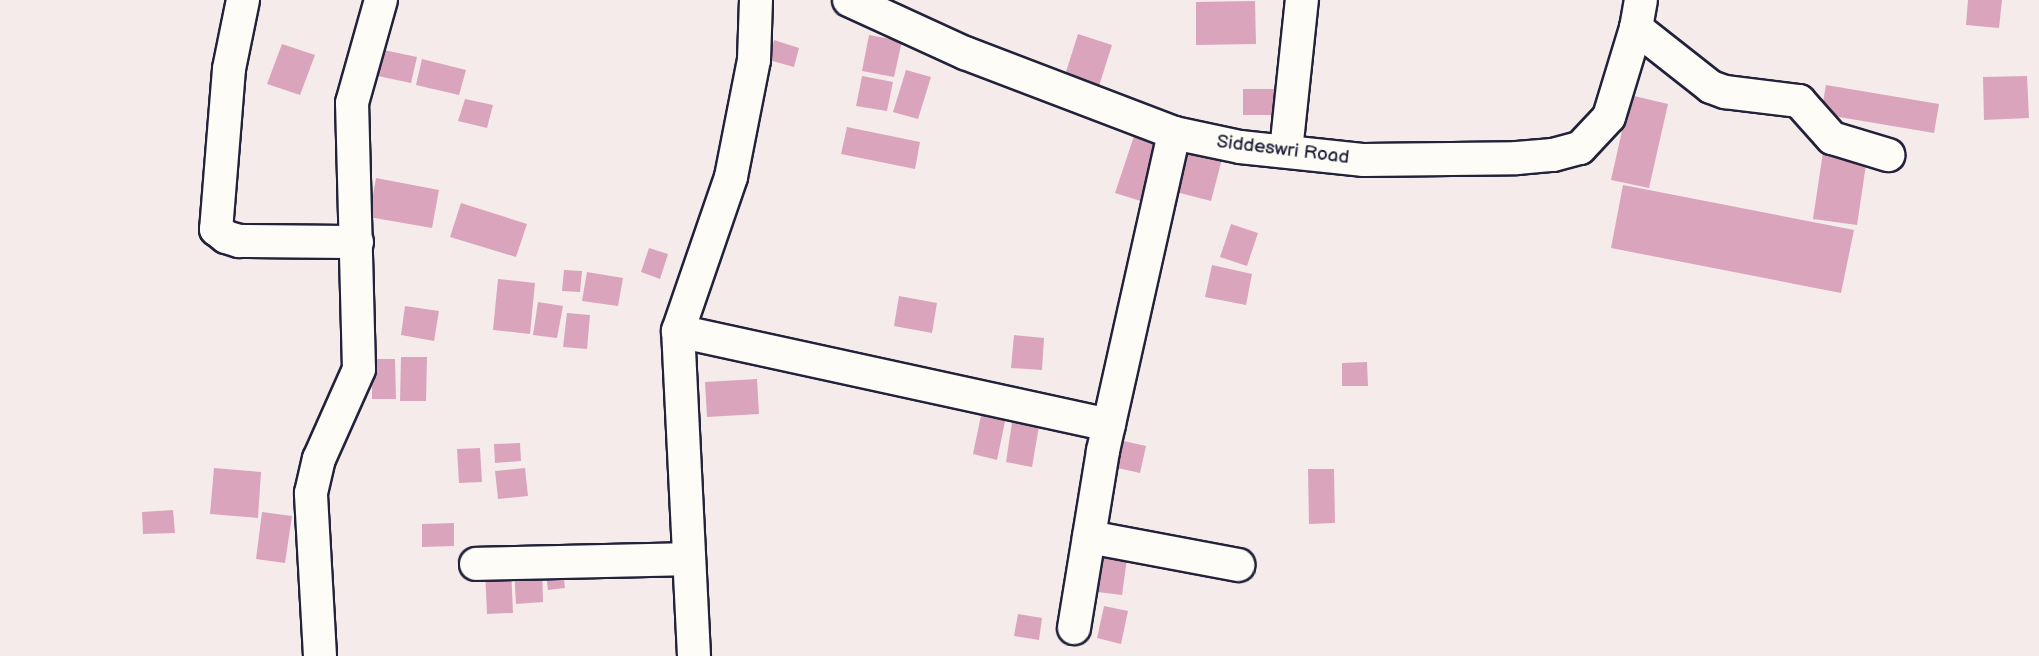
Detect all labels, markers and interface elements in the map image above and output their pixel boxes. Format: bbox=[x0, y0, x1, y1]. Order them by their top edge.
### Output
street label: Siddeswri Road bbox=[1215, 131, 1351, 169]

